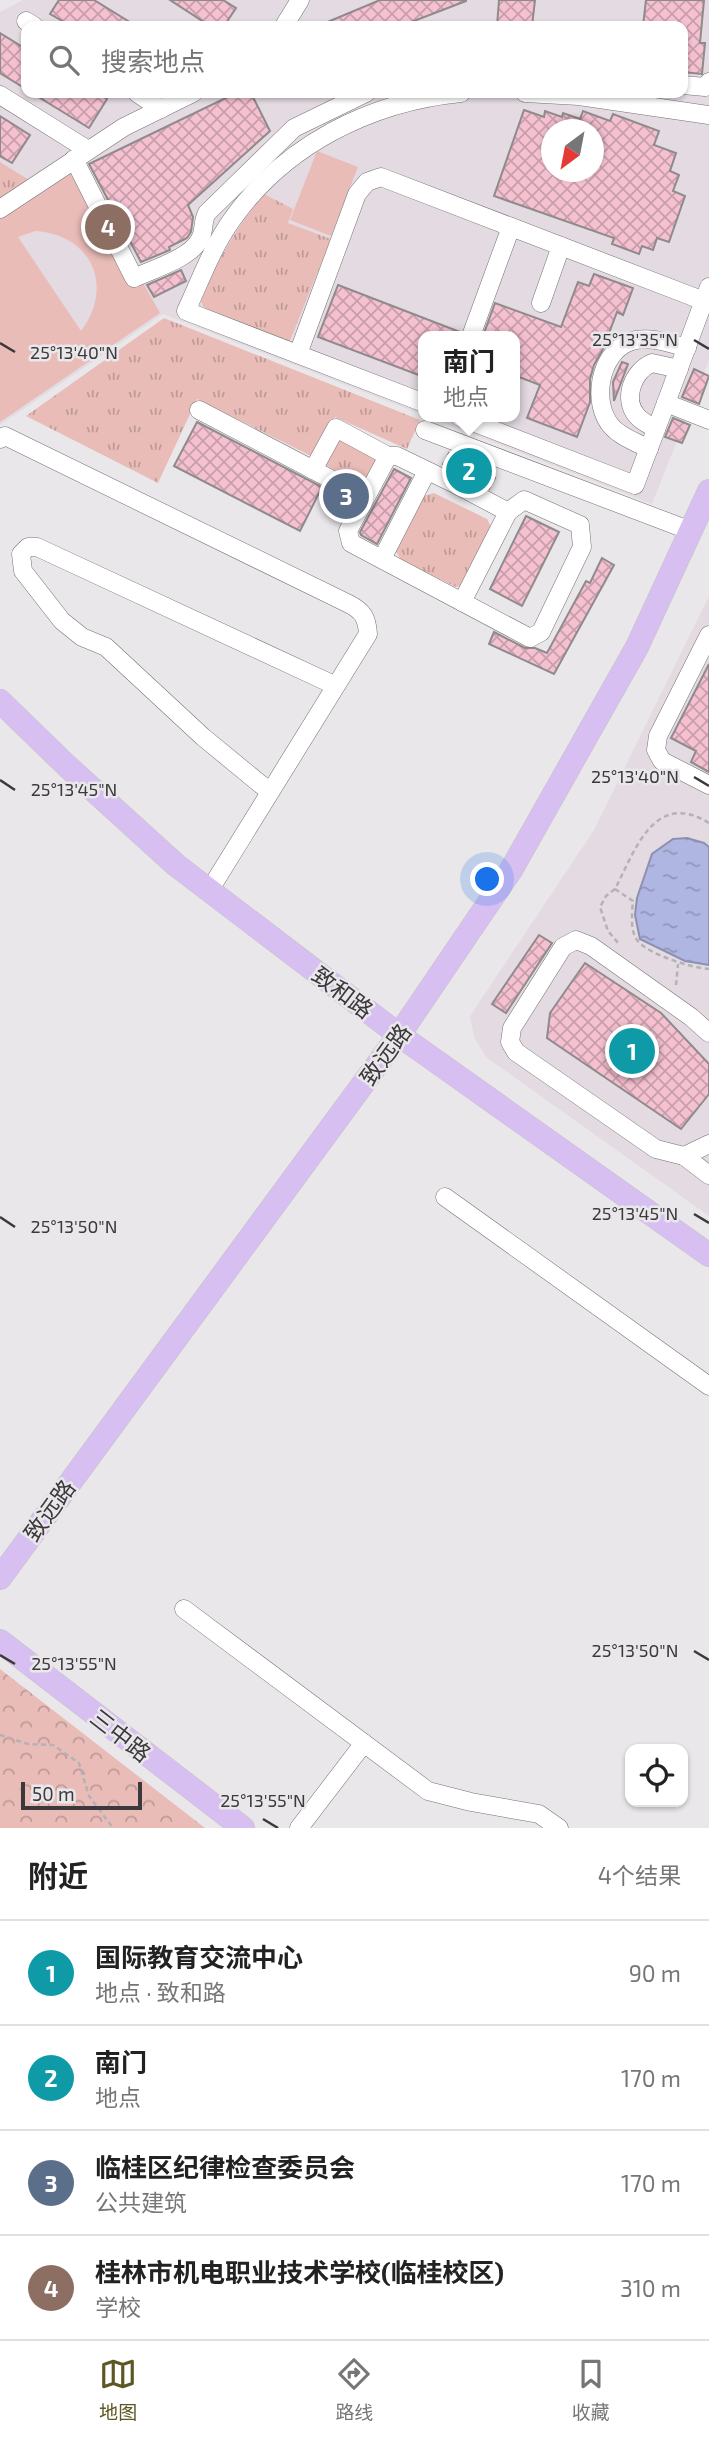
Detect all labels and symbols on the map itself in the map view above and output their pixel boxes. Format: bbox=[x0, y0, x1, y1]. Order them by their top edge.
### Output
north arrow bbox=[541, 119, 604, 182]
pin: 4 bbox=[85, 201, 131, 253]
text: 25°13'35"N bbox=[592, 328, 678, 350]
text: 25°13'40"N bbox=[30, 341, 118, 363]
pin: 2 bbox=[446, 445, 492, 497]
pin: 3 bbox=[323, 470, 369, 522]
text: 25°13'40"N bbox=[591, 765, 679, 787]
text: 25°13'45"N bbox=[31, 778, 117, 800]
your location bbox=[470, 862, 504, 896]
street label: 致和路 bbox=[307, 960, 379, 1024]
street label: 致远路 bbox=[353, 1018, 417, 1090]
pin: 1 bbox=[609, 1025, 655, 1077]
text: 25°13'45"N bbox=[592, 1202, 678, 1224]
text: 25°13'50"N bbox=[31, 1215, 117, 1237]
street label: 致远路 bbox=[17, 1474, 81, 1546]
text: 25°13'50"N bbox=[592, 1639, 678, 1661]
text: 25°13'55"N bbox=[31, 1652, 117, 1674]
street label: 三中路 bbox=[85, 1703, 157, 1767]
scale bar bbox=[21, 1779, 142, 1811]
text: 25°13'55"N bbox=[220, 1789, 306, 1811]

